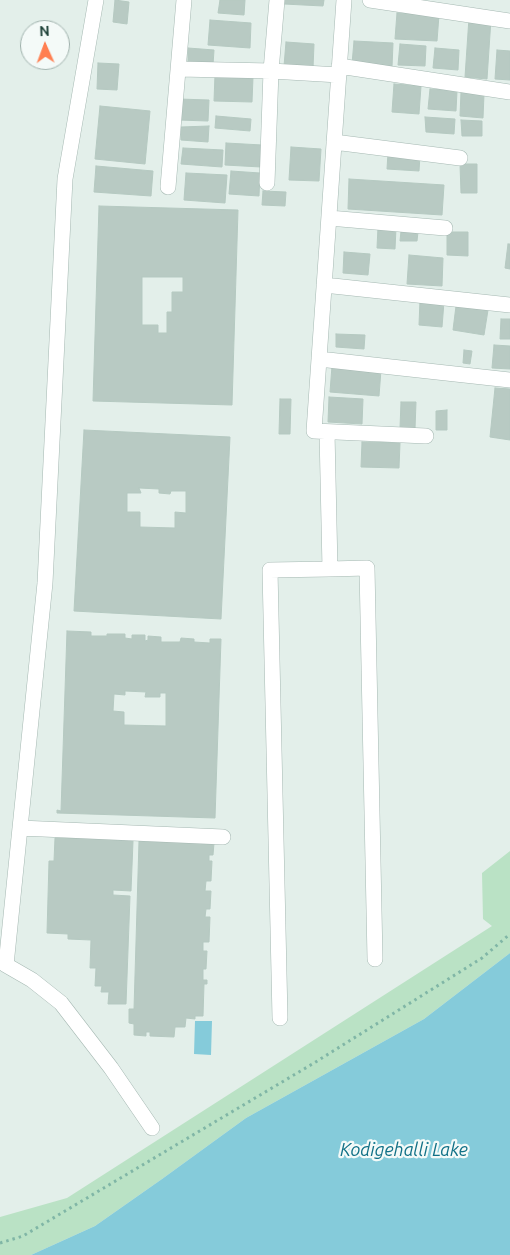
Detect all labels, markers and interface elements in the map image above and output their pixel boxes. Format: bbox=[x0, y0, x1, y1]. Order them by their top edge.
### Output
north arrow bbox=[20, 20, 70, 70]
text: N bbox=[39, 23, 50, 39]
water label: Kodigehalli Lake bbox=[340, 1139, 468, 1161]

